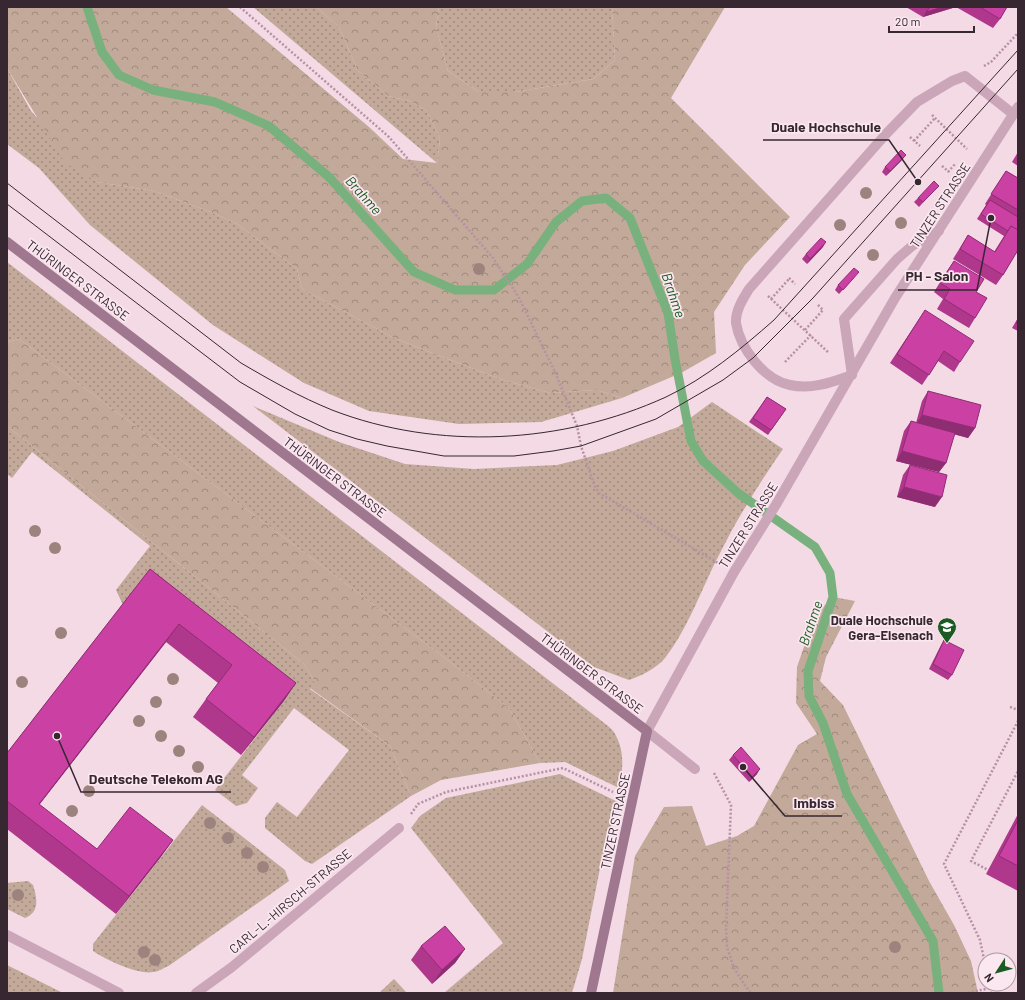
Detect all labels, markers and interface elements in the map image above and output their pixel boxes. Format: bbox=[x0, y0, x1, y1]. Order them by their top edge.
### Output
scale bar bbox=[889, 8, 974, 34]
text: 20 m bbox=[895, 14, 921, 28]
callout: Duale Hochschule bbox=[763, 114, 889, 140]
text: Duale Hochschule bbox=[771, 118, 881, 135]
street label: TINZER STRASSE bbox=[906, 159, 974, 251]
water label: Brahme bbox=[342, 172, 386, 218]
street label: THÜRINGER STRASSE bbox=[23, 236, 133, 324]
callout: PH - Salon bbox=[898, 264, 977, 290]
text: PH - Salon bbox=[906, 267, 969, 284]
water label: Brahme bbox=[658, 270, 690, 320]
street label: THÜRINGER STRASSE bbox=[280, 433, 390, 521]
street label: TINZER STRASSE bbox=[715, 479, 781, 571]
water label: Brahme bbox=[794, 598, 826, 648]
place label: Duale Hochschule Gera-Eisenach bbox=[831, 612, 933, 643]
school or university icon: Duale Hochschule Gera-Eisenach bbox=[936, 616, 958, 644]
street label: THÜRINGER STRASSE bbox=[537, 629, 647, 717]
callout: Deutsche Telekom AG bbox=[81, 766, 231, 792]
text: Deutsche Telekom AG bbox=[89, 770, 223, 787]
street label: TINZER STRASSE bbox=[597, 771, 633, 871]
callout: Imbiss bbox=[785, 790, 842, 816]
text: Imbiss bbox=[794, 794, 834, 811]
street label: CARL-L.-HIRSCH-STRASSE bbox=[226, 845, 354, 957]
north arrow bbox=[977, 952, 1017, 992]
text: N bbox=[981, 971, 996, 985]

